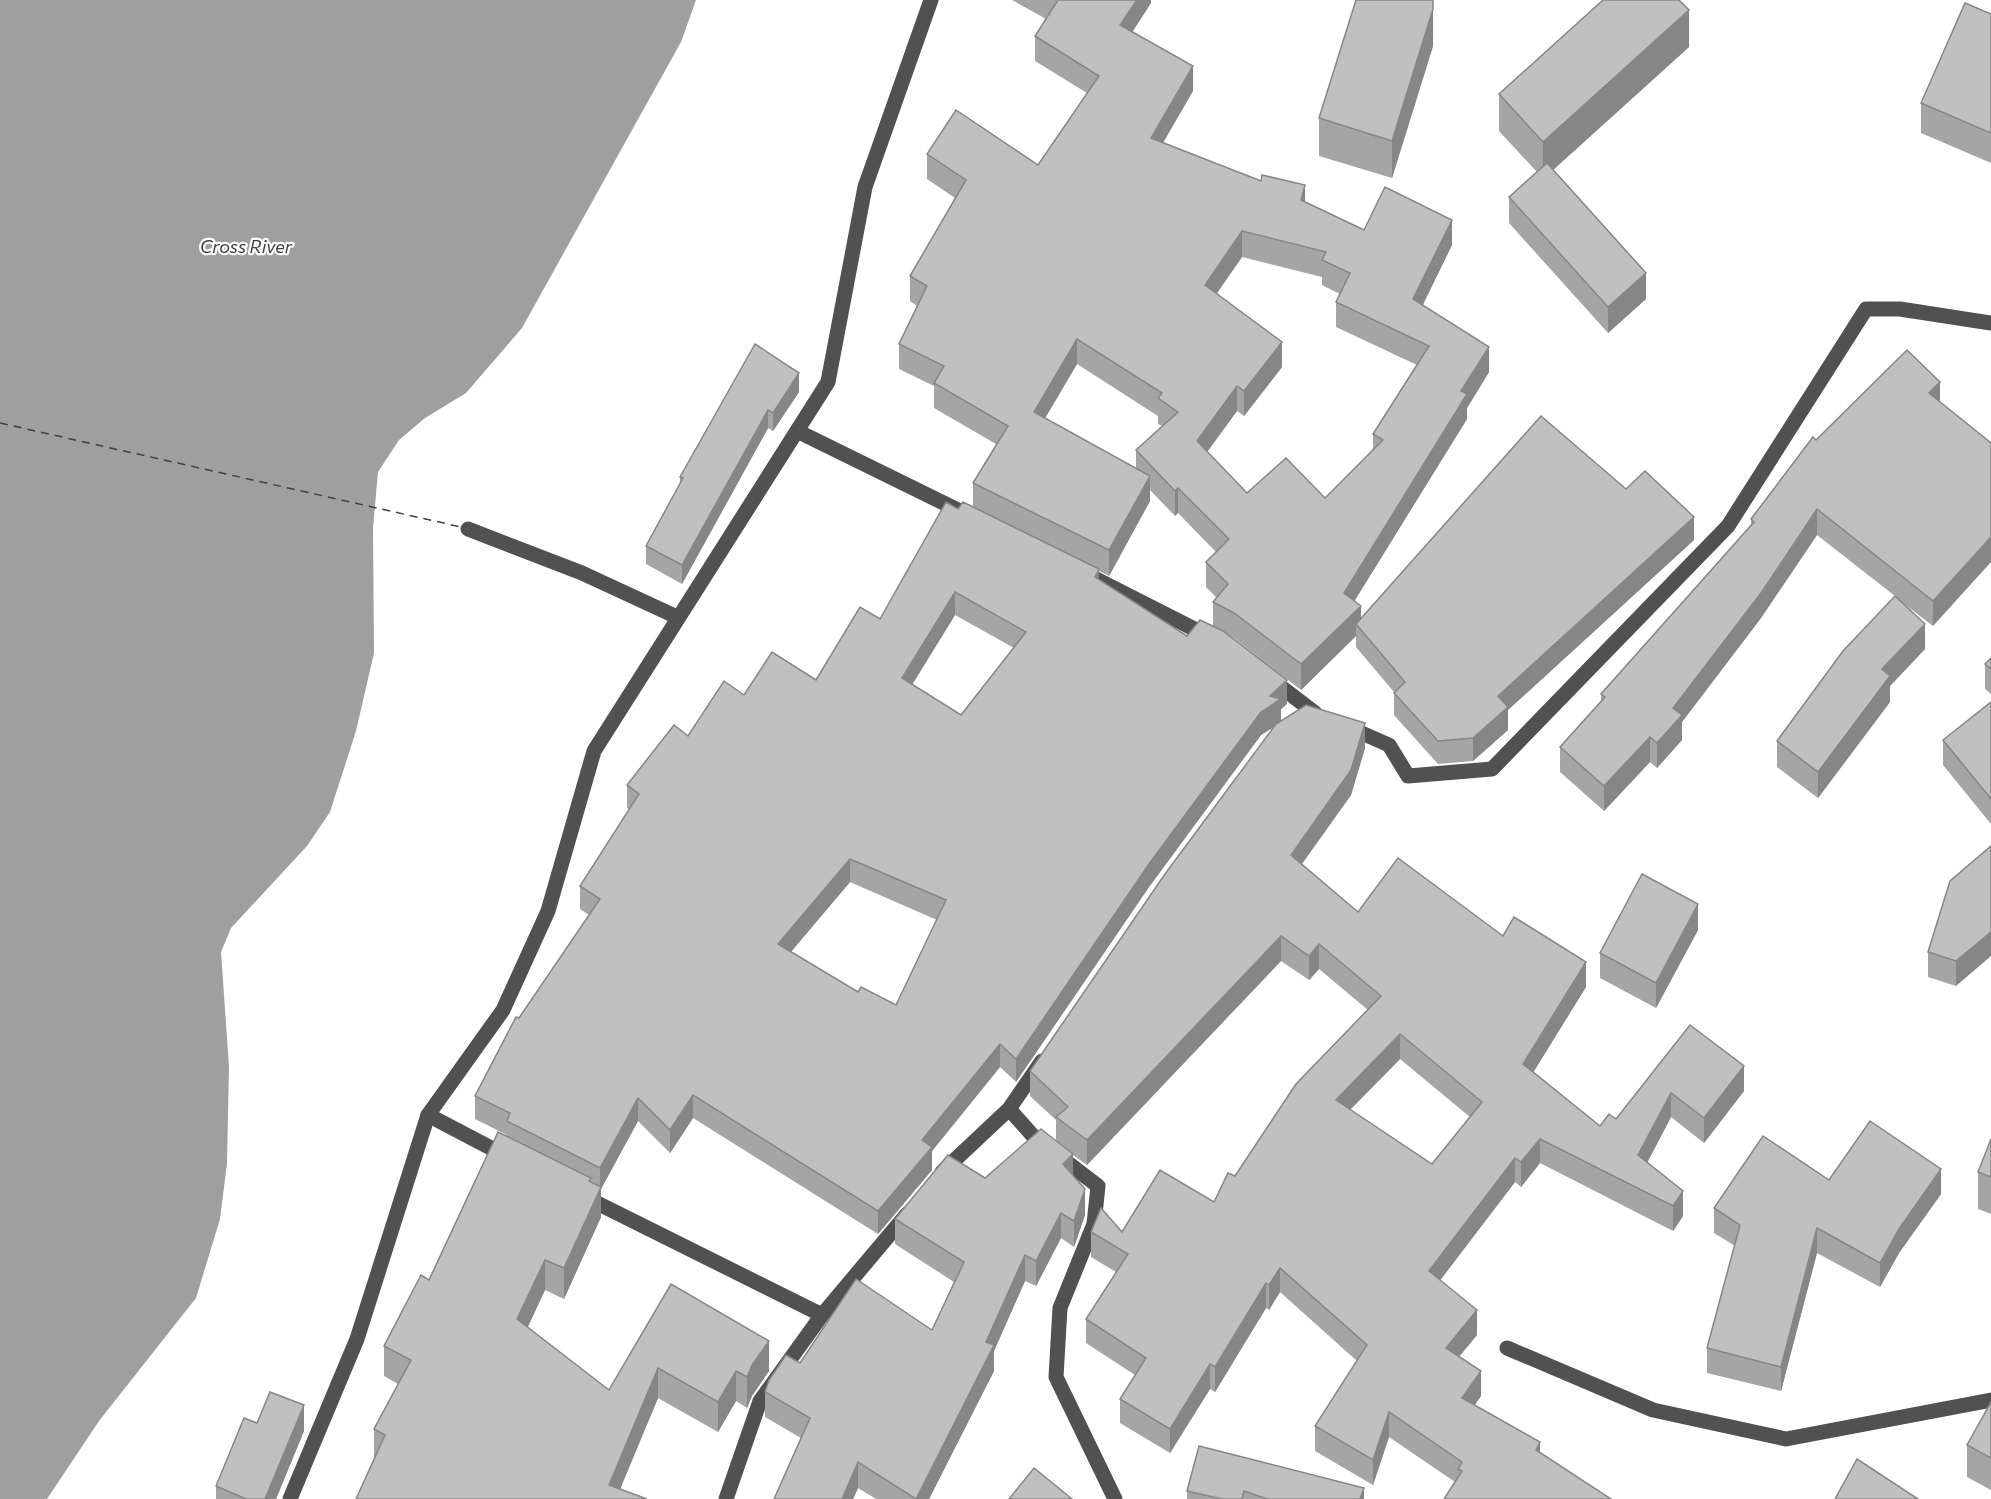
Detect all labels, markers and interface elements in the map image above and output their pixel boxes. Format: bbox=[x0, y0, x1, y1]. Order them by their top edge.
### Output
water label: Cross River bbox=[200, 235, 293, 257]

